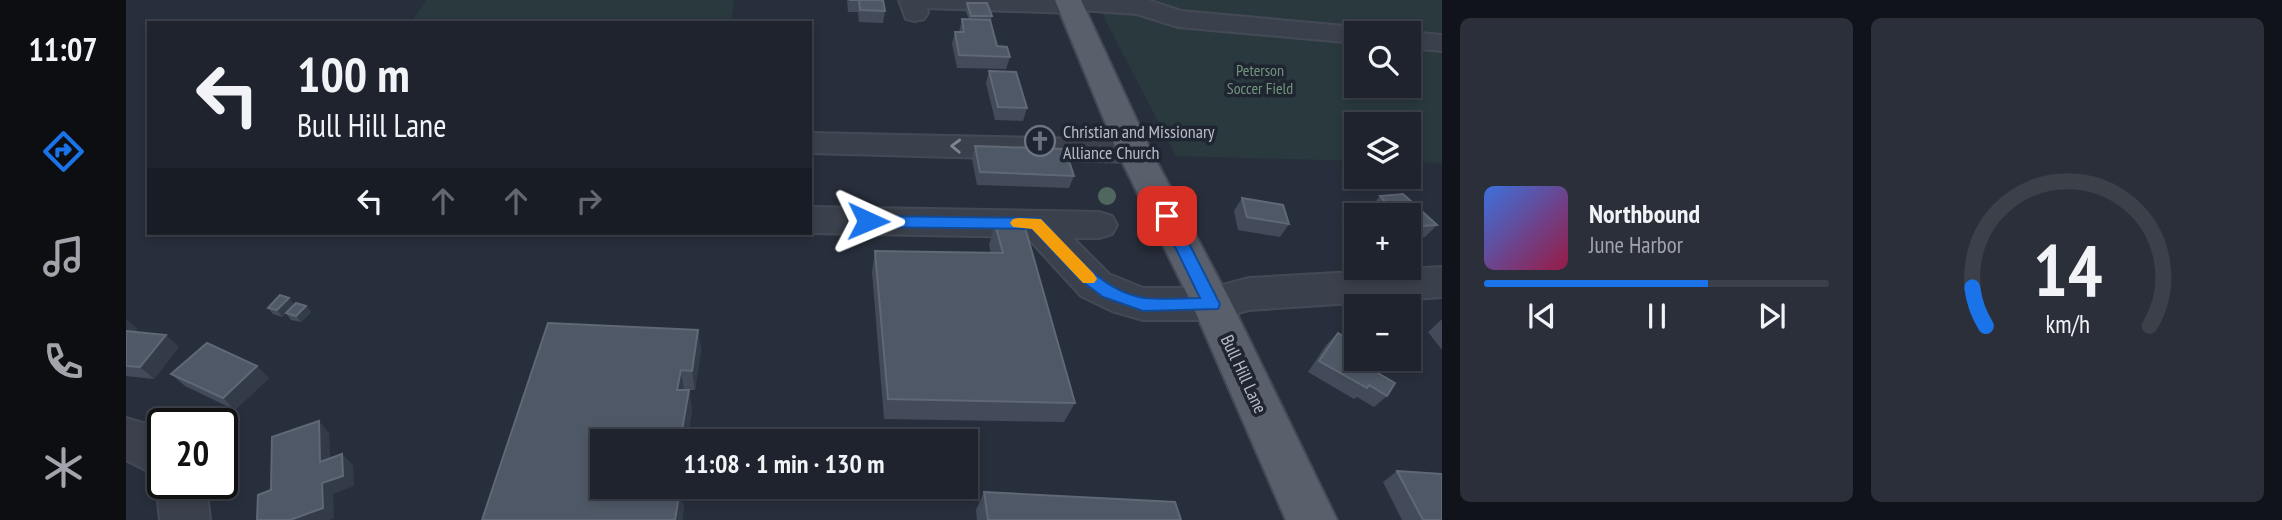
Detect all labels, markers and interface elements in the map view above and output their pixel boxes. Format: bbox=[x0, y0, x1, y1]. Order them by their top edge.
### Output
map controls bbox=[1344, 21, 1421, 371]
button: search bbox=[1344, 21, 1421, 98]
text: 11:07 bbox=[28, 28, 98, 70]
text: 100 m bbox=[297, 42, 410, 106]
icon: left bbox=[182, 49, 273, 140]
park label: Peterson Soccer Field bbox=[1227, 60, 1293, 98]
text: Bull Hill Lane bbox=[297, 104, 446, 146]
button: layers bbox=[1344, 112, 1421, 189]
place label: Christian and Missionary Alliance Church bbox=[1063, 120, 1215, 164]
church icon: Christian and Missionary Alliance Church bbox=[1023, 124, 1057, 158]
icon: directions bbox=[39, 127, 88, 176]
one-way arrow bbox=[950, 139, 961, 154]
icon: left bbox=[351, 182, 389, 220]
icon: ahead bbox=[424, 182, 462, 220]
icon: ahead bbox=[497, 182, 535, 220]
icon: right bbox=[570, 182, 608, 220]
position arrow bbox=[831, 184, 905, 258]
pin bbox=[1137, 186, 1197, 246]
icon: arrive bbox=[1148, 197, 1186, 235]
text: Northbound bbox=[1589, 197, 1700, 230]
button: + bbox=[1344, 203, 1421, 280]
text: 14 bbox=[2033, 222, 2102, 316]
text: June Harbor bbox=[1589, 230, 1683, 259]
icon: music bbox=[39, 232, 88, 281]
button: − bbox=[1344, 294, 1421, 371]
icon: previous bbox=[1523, 297, 1561, 335]
icon: pause bbox=[1638, 297, 1676, 335]
icon: next bbox=[1753, 297, 1791, 335]
text: km/h bbox=[2045, 308, 2090, 340]
street label: Bull Hill Lane bbox=[1216, 331, 1272, 417]
icon: phone bbox=[39, 337, 88, 386]
speed limit sign: 20 bbox=[147, 408, 238, 499]
icon: climate bbox=[39, 443, 88, 492]
text: 11:08 · 1 min · 130 m bbox=[684, 447, 884, 480]

